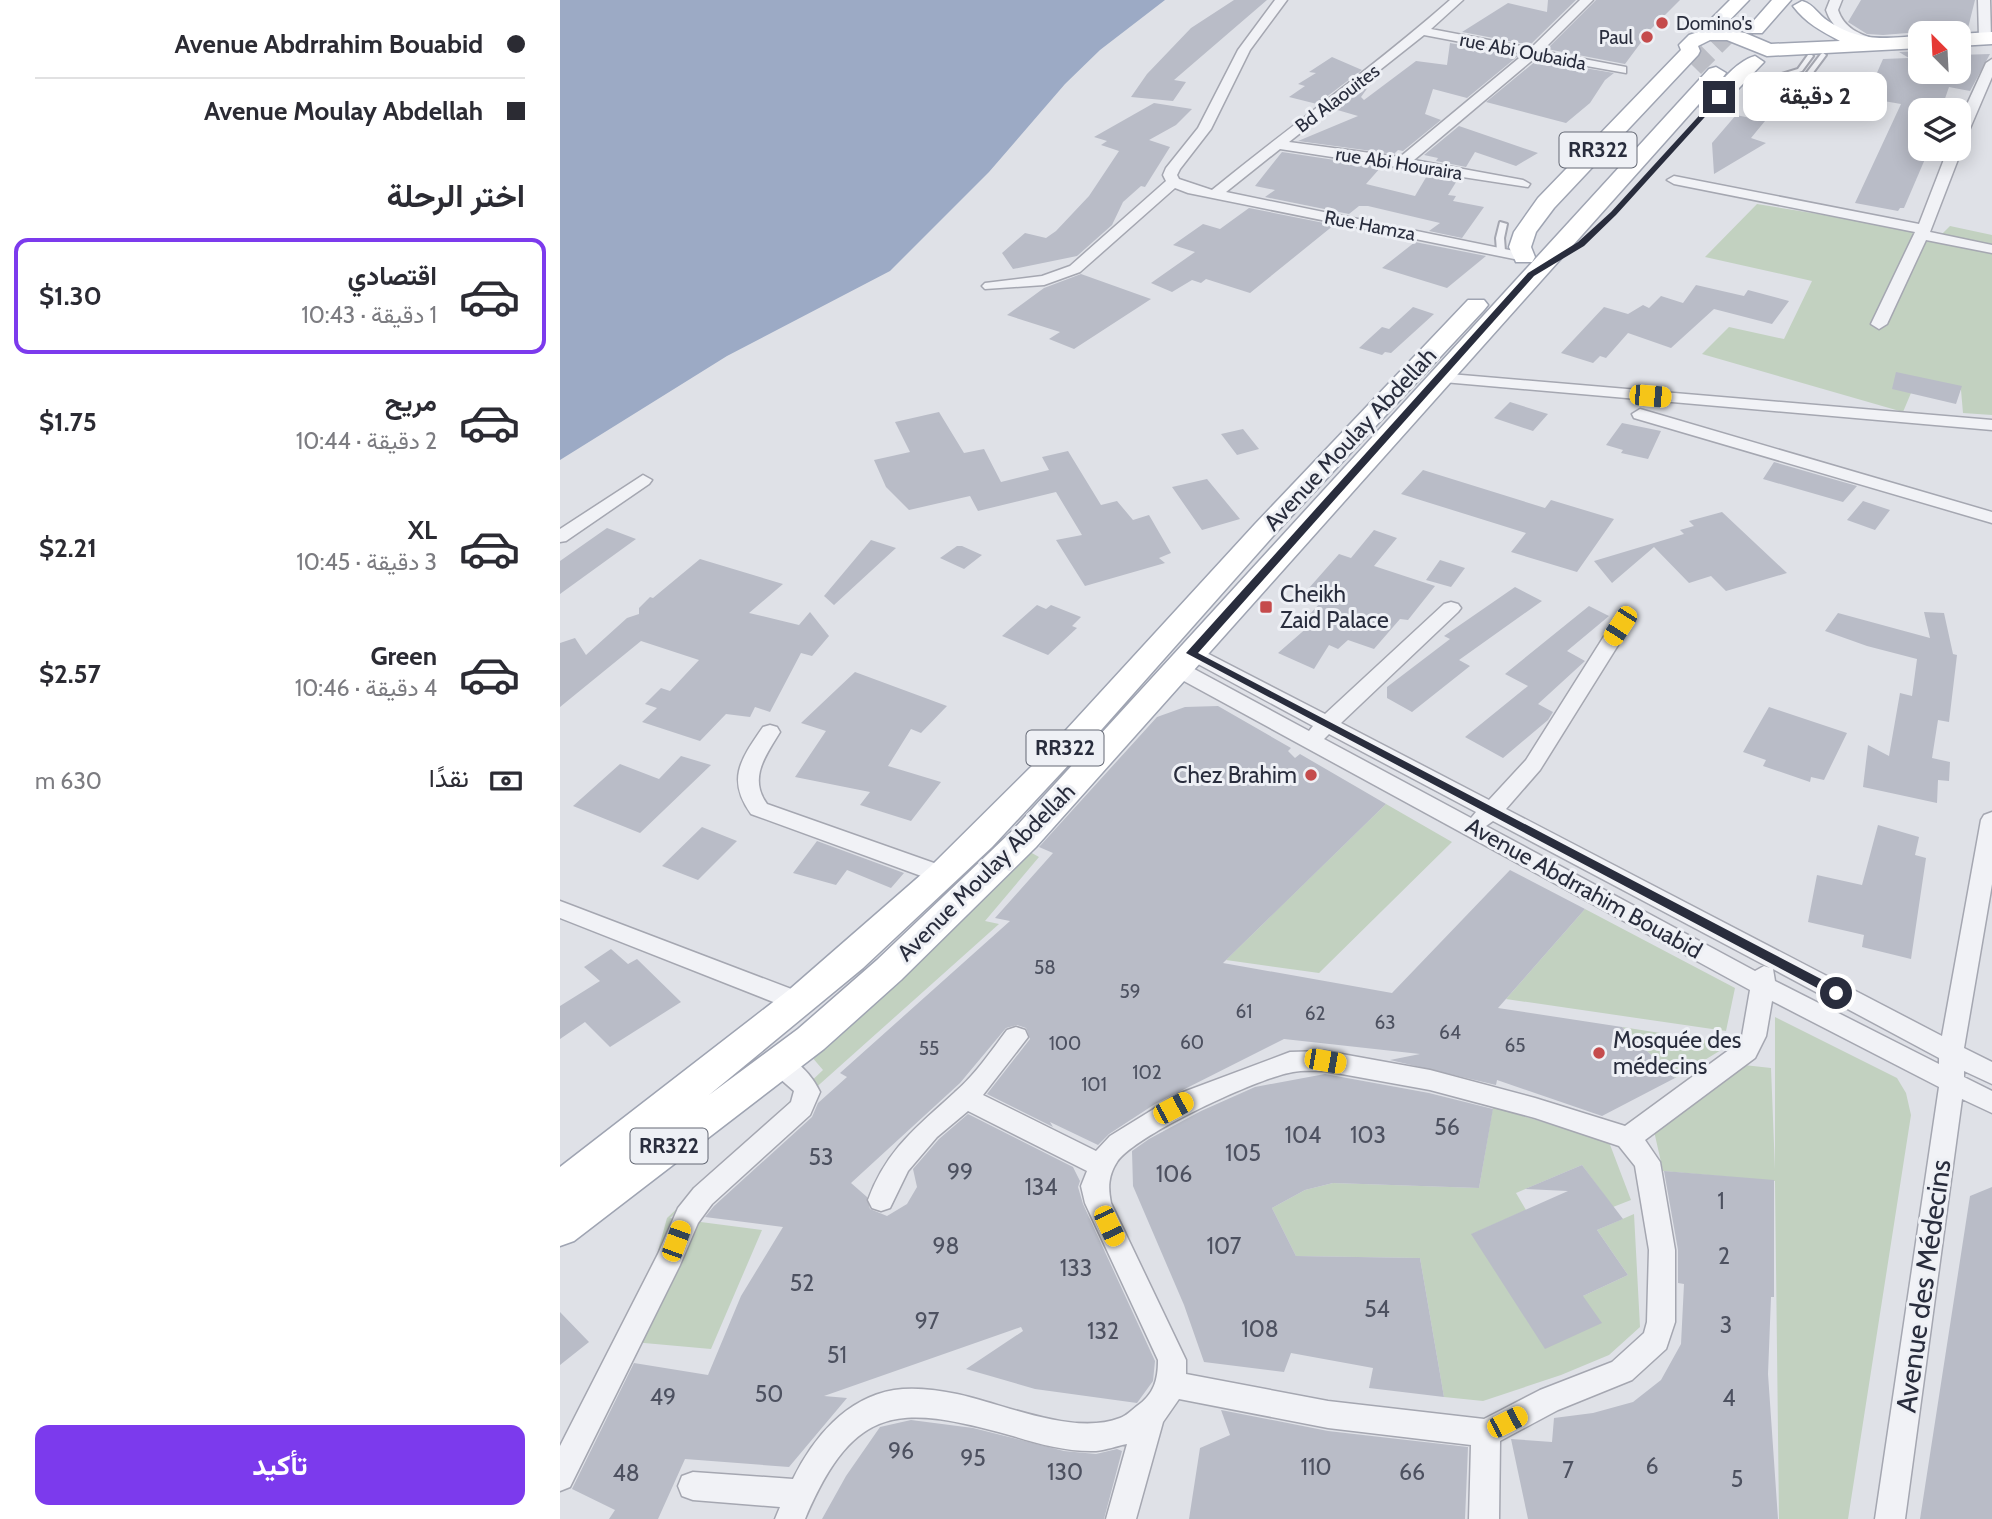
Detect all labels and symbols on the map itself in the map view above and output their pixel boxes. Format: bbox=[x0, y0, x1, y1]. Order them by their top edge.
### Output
place label: Domino's bbox=[1676, 12, 1753, 35]
marker: Domino's bbox=[1654, 15, 1670, 31]
north arrow bbox=[1908, 21, 1970, 84]
place label: Paul bbox=[1599, 26, 1634, 49]
street label: rue Abi Oubaida bbox=[1458, 28, 1588, 75]
marker: Paul bbox=[1639, 29, 1655, 45]
street label: Bd Alaouites bbox=[1291, 59, 1384, 138]
callout: 2 دقيقة bbox=[1744, 72, 1887, 122]
route end bbox=[1703, 81, 1735, 113]
road number: RR322 bbox=[1560, 132, 1636, 168]
street label: rue Abi Houraira bbox=[1334, 142, 1464, 185]
street label: Rue Hamza bbox=[1322, 205, 1417, 246]
street label: Avenue Moulay Abdellah bbox=[1258, 342, 1442, 536]
car bbox=[1629, 384, 1672, 408]
place label: Cheikh Zaid Palace bbox=[1280, 580, 1389, 634]
marker: Cheikh Zaid Palace bbox=[1258, 599, 1274, 615]
car bbox=[1600, 603, 1641, 649]
road number: RR322 bbox=[1026, 730, 1104, 766]
place label: Chez Brahim bbox=[1173, 761, 1297, 789]
marker: Chez Brahim bbox=[1303, 767, 1319, 783]
street label: Avenue Moulay Abdellah bbox=[891, 777, 1081, 967]
street label: Avenue Abdrrahim Bouabid bbox=[1461, 811, 1707, 965]
house number: 58 bbox=[1034, 956, 1056, 979]
route start bbox=[1820, 977, 1852, 1009]
house number: 59 bbox=[1119, 980, 1141, 1003]
house number: 61 bbox=[1236, 1000, 1252, 1023]
house number: 62 bbox=[1305, 1002, 1325, 1025]
house number: 63 bbox=[1374, 1011, 1396, 1034]
house number: 64 bbox=[1439, 1021, 1461, 1044]
place label: Mosquée des médecins bbox=[1613, 1026, 1741, 1080]
house number: 60 bbox=[1180, 1031, 1204, 1054]
house number: 100 bbox=[1049, 1032, 1081, 1055]
house number: 65 bbox=[1504, 1034, 1526, 1057]
house number: 55 bbox=[919, 1037, 939, 1060]
marker: Mosquée des médecins bbox=[1591, 1045, 1607, 1061]
car bbox=[1303, 1047, 1348, 1075]
house number: 102 bbox=[1132, 1061, 1162, 1084]
house number: 101 bbox=[1081, 1073, 1107, 1096]
car bbox=[1150, 1089, 1197, 1127]
house number: 56 bbox=[1434, 1113, 1460, 1141]
house number: 104 bbox=[1285, 1121, 1321, 1149]
house number: 103 bbox=[1350, 1121, 1386, 1149]
road number: RR322 bbox=[630, 1128, 708, 1164]
house number: 105 bbox=[1225, 1139, 1261, 1167]
house number: 53 bbox=[809, 1143, 833, 1171]
street label: Avenue des Médecins bbox=[1888, 1157, 1958, 1415]
house number: 99 bbox=[947, 1158, 973, 1186]
house number: 106 bbox=[1156, 1160, 1192, 1188]
house number: 134 bbox=[1024, 1173, 1058, 1201]
house number: 1 bbox=[1717, 1187, 1725, 1215]
car bbox=[1091, 1203, 1128, 1249]
car bbox=[659, 1218, 694, 1264]
house number: 98 bbox=[932, 1232, 960, 1260]
house number: 107 bbox=[1207, 1232, 1242, 1260]
house number: 2 bbox=[1718, 1242, 1730, 1270]
house number: 133 bbox=[1060, 1254, 1092, 1282]
house number: 52 bbox=[790, 1269, 814, 1297]
house number: 54 bbox=[1364, 1295, 1390, 1323]
house number: 97 bbox=[915, 1307, 940, 1335]
house number: 3 bbox=[1720, 1311, 1732, 1339]
house number: 108 bbox=[1241, 1315, 1279, 1343]
house number: 132 bbox=[1087, 1317, 1119, 1345]
house number: 51 bbox=[827, 1341, 847, 1369]
house number: 50 bbox=[755, 1380, 783, 1408]
house number: 49 bbox=[650, 1383, 676, 1411]
house number: 4 bbox=[1722, 1384, 1736, 1412]
car bbox=[1484, 1403, 1531, 1441]
house number: 96 bbox=[888, 1437, 914, 1465]
house number: 95 bbox=[960, 1444, 986, 1472]
house number: 6 bbox=[1645, 1452, 1659, 1480]
house number: 110 bbox=[1300, 1453, 1332, 1481]
house number: 7 bbox=[1562, 1456, 1574, 1484]
house number: 130 bbox=[1047, 1458, 1083, 1486]
house number: 66 bbox=[1399, 1458, 1425, 1486]
house number: 48 bbox=[612, 1459, 640, 1487]
house number: 5 bbox=[1731, 1465, 1743, 1493]

